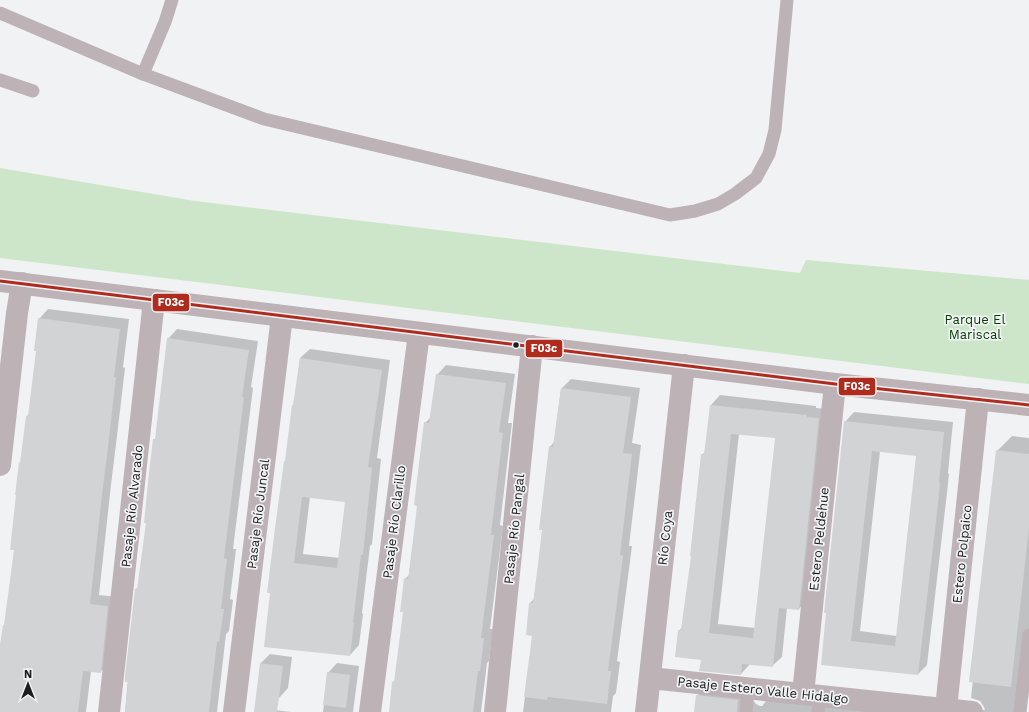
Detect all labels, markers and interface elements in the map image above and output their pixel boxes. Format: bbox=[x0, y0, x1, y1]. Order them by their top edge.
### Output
line badge: F03c bbox=[152, 293, 190, 312]
text: F03c bbox=[158, 296, 184, 309]
park label: Parque El Mariscal bbox=[945, 312, 1005, 342]
line badge: F03c bbox=[525, 339, 563, 358]
unlabelled marker bbox=[511, 340, 521, 350]
text: F03c bbox=[531, 342, 557, 355]
line badge: F03c bbox=[838, 377, 876, 396]
text: F03c bbox=[844, 380, 870, 393]
street label: Pasaje Río Alvarado bbox=[118, 444, 146, 568]
street label: Pasaje Río Juncal bbox=[244, 458, 272, 570]
street label: Pasaje Río Clarillo bbox=[380, 464, 408, 579]
street label: Pasaje Río Pangal bbox=[501, 473, 527, 585]
street label: Estero Peldehue bbox=[806, 487, 832, 591]
street label: Estero Polpaico bbox=[949, 504, 975, 604]
street label: Río Coya bbox=[655, 509, 675, 566]
north arrow bbox=[8, 664, 48, 704]
text: N bbox=[24, 668, 32, 681]
street label: Pasaje Estero Valle Hidalgo bbox=[677, 674, 849, 706]

